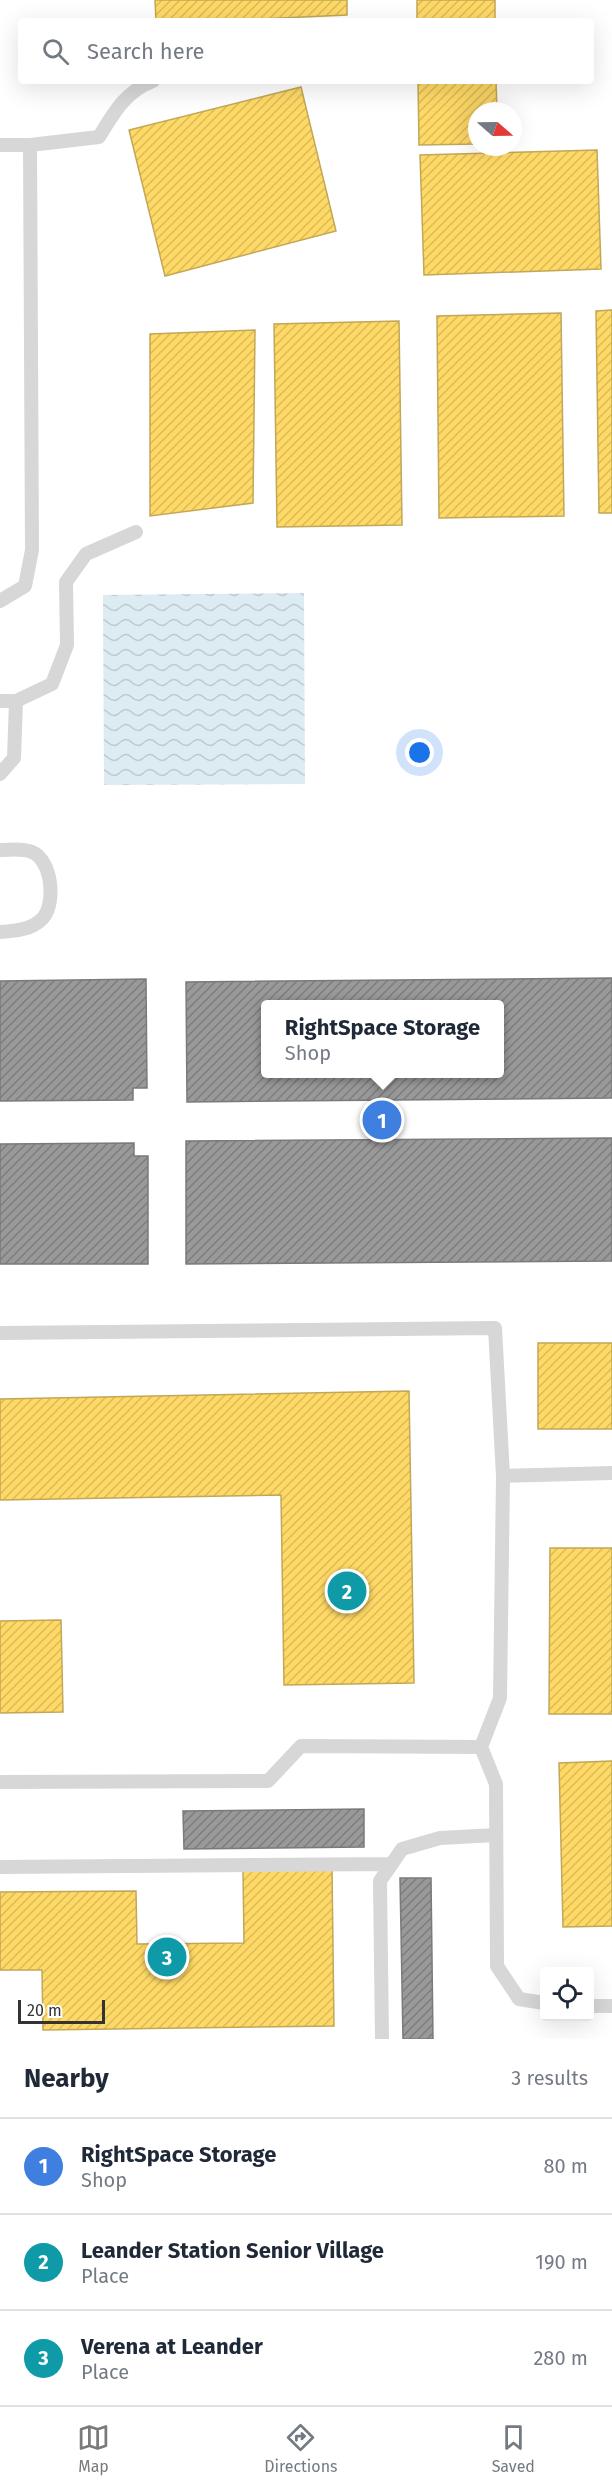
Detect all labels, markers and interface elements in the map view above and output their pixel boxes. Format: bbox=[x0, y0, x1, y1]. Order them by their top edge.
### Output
search box bbox=[18, 18, 594, 84]
icon: search bbox=[39, 35, 72, 68]
text: Search here bbox=[87, 38, 205, 65]
north arrow bbox=[468, 102, 522, 156]
your location bbox=[405, 738, 434, 767]
popup bbox=[261, 1000, 504, 1078]
text: RightSpace Storage bbox=[285, 1014, 480, 1041]
text: Shop bbox=[285, 1041, 331, 1065]
pin: 1 bbox=[362, 1098, 401, 1142]
pin: 2 bbox=[328, 1568, 366, 1614]
pin: 3 bbox=[148, 1934, 186, 1980]
map controls bbox=[540, 1967, 594, 2021]
button: locate bbox=[540, 1967, 594, 2021]
scale bar bbox=[18, 1997, 105, 2024]
text: 20 m bbox=[27, 2001, 62, 2020]
text: Nearby bbox=[24, 2063, 109, 2094]
text: 3 results bbox=[511, 2066, 588, 2090]
text: RightSpace Storage bbox=[81, 2141, 276, 2168]
text: 1 bbox=[39, 2154, 48, 2178]
text: 80 m bbox=[543, 2154, 588, 2178]
text: Shop bbox=[81, 2168, 127, 2192]
text: Leander Station Senior Village bbox=[81, 2237, 384, 2264]
text: 2 bbox=[38, 2250, 49, 2274]
text: 190 m bbox=[535, 2250, 588, 2274]
text: Place bbox=[81, 2264, 129, 2288]
text: Verena at Leander bbox=[81, 2333, 263, 2360]
text: 3 bbox=[38, 2346, 49, 2370]
text: 280 m bbox=[533, 2346, 588, 2370]
text: Place bbox=[81, 2360, 129, 2384]
tab: Map bbox=[77, 2421, 110, 2476]
tab: Directions bbox=[264, 2421, 338, 2476]
tab: Saved bbox=[492, 2421, 535, 2476]

